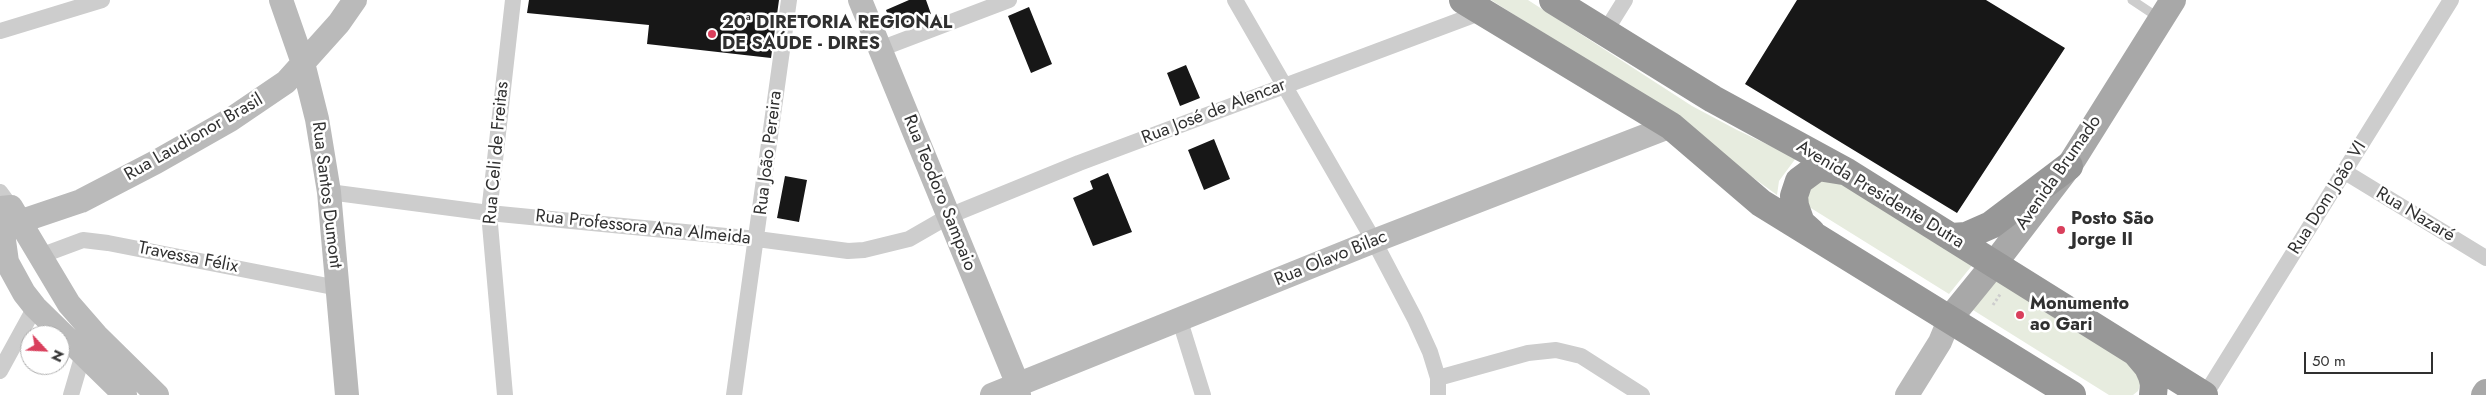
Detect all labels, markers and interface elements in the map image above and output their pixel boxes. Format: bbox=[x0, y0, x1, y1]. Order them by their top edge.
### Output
place label: 20ª DIRETORIA REGIONAL DE SAÚDE - DIRES bbox=[722, 13, 952, 56]
marker: 20ª DIRETORIA REGIONAL DE SAÚDE - DIRES bbox=[706, 28, 718, 40]
street label: Rua José de Alencar bbox=[1139, 75, 1289, 149]
street label: Rua Celi de Freitas bbox=[480, 81, 514, 225]
street label: Rua Laudionor Brasil bbox=[121, 90, 267, 186]
street label: Rua João Pereira bbox=[751, 90, 787, 216]
street label: Rua Teodoro Sampaio bbox=[898, 112, 980, 274]
street label: Avenida Brumado bbox=[2011, 112, 2107, 234]
street label: Rua Santos Dumont bbox=[306, 120, 346, 270]
street label: Avenida Presidente Dutra bbox=[1792, 136, 1968, 254]
street label: Rua Dom João VI bbox=[2285, 137, 2371, 259]
street label: Rua Nazaré bbox=[2372, 183, 2458, 247]
street label: Rua Professora Ana Almeida bbox=[534, 206, 752, 250]
place label: Posto São Jorge II bbox=[2071, 209, 2154, 252]
marker: Posto São Jorge II bbox=[2055, 224, 2067, 236]
street label: Rua Olavo Bilac bbox=[1272, 227, 1390, 291]
street label: Travessa Félix bbox=[136, 238, 240, 278]
place label: Monumento ao Gari bbox=[2030, 294, 2129, 336]
marker: Monumento ao Gari bbox=[2014, 309, 2026, 321]
north arrow bbox=[20, 325, 70, 375]
scale bar bbox=[2306, 342, 2435, 374]
text: N bbox=[46, 347, 69, 365]
text: 50 m bbox=[2312, 350, 2346, 372]

